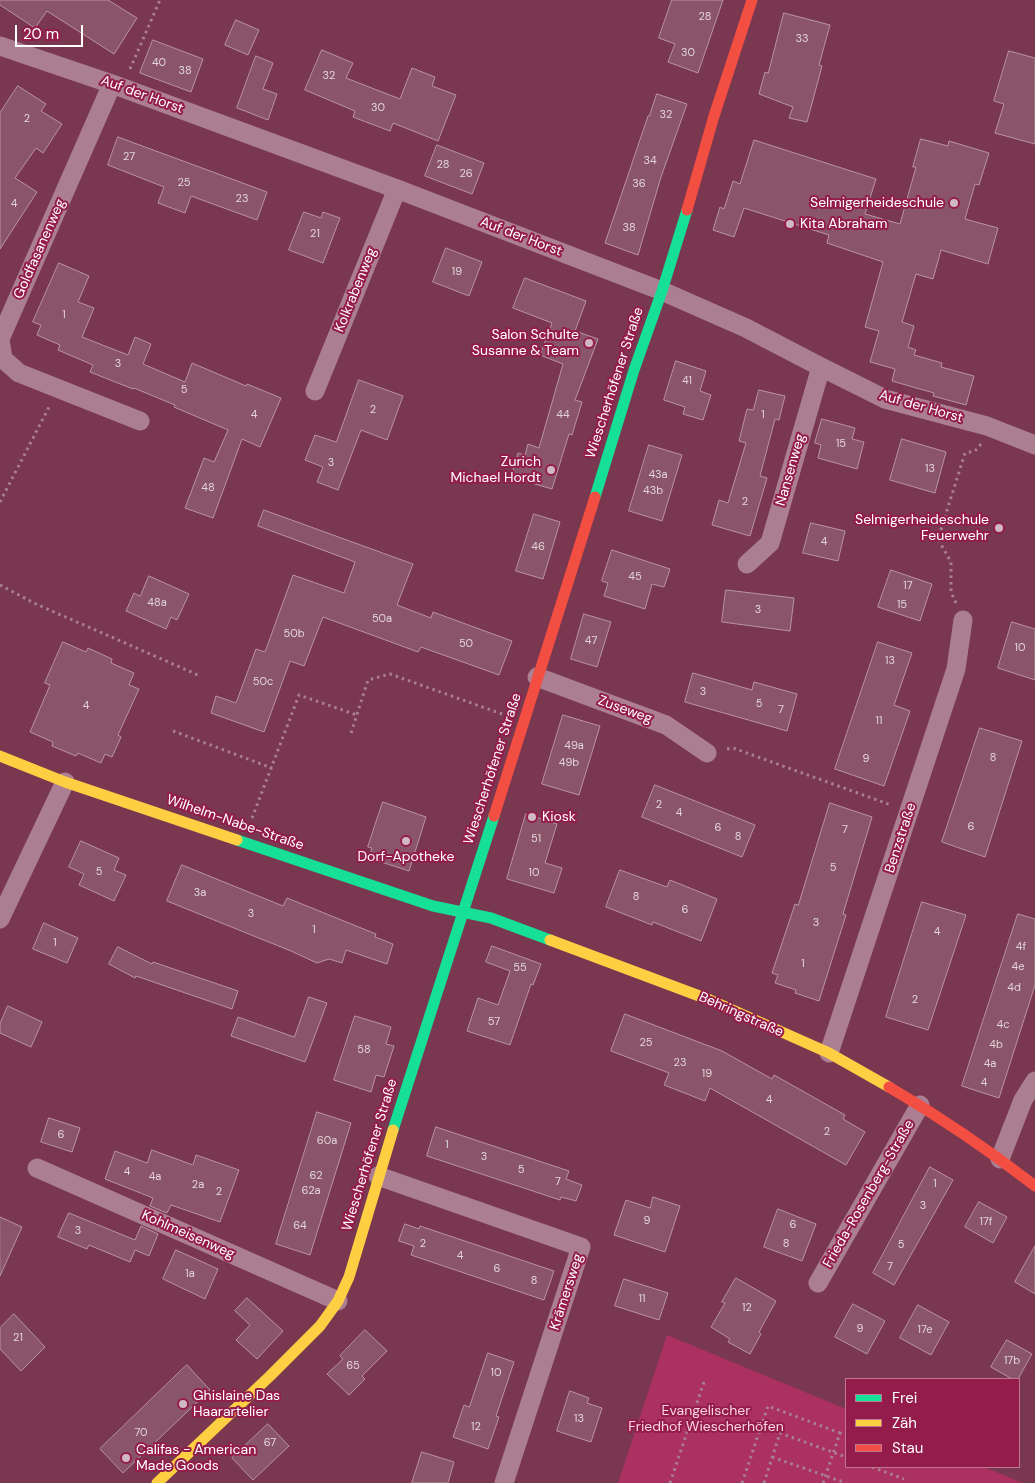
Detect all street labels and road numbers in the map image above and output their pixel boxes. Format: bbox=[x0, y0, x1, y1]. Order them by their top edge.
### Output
street label: Auf der Horst bbox=[98, 72, 186, 118]
street label: Goldfasanenweg bbox=[10, 196, 70, 302]
street label: Auf der Horst bbox=[478, 214, 564, 260]
street label: Kolkrabenweg bbox=[331, 245, 381, 335]
street label: Wiescherhöfener Straße bbox=[583, 305, 647, 461]
street label: Auf der Horst bbox=[877, 387, 965, 427]
street label: Nansenweg bbox=[773, 432, 809, 508]
street label: Wiescherhöfener Straße bbox=[461, 691, 525, 847]
street label: Zuseweg bbox=[596, 692, 654, 728]
street label: Wilhelm-Nabe-Straße bbox=[164, 792, 306, 854]
street label: Benzstraße bbox=[882, 801, 920, 875]
street label: Behringstraße bbox=[696, 989, 786, 1041]
street label: Wiescherhöfener Straße bbox=[339, 1077, 401, 1233]
street label: Frieda-Rosenberg-Straße bbox=[820, 1117, 918, 1271]
street label: Kohlmeisenweg bbox=[139, 1207, 237, 1263]
street label: Krämersweg bbox=[547, 1252, 587, 1332]

